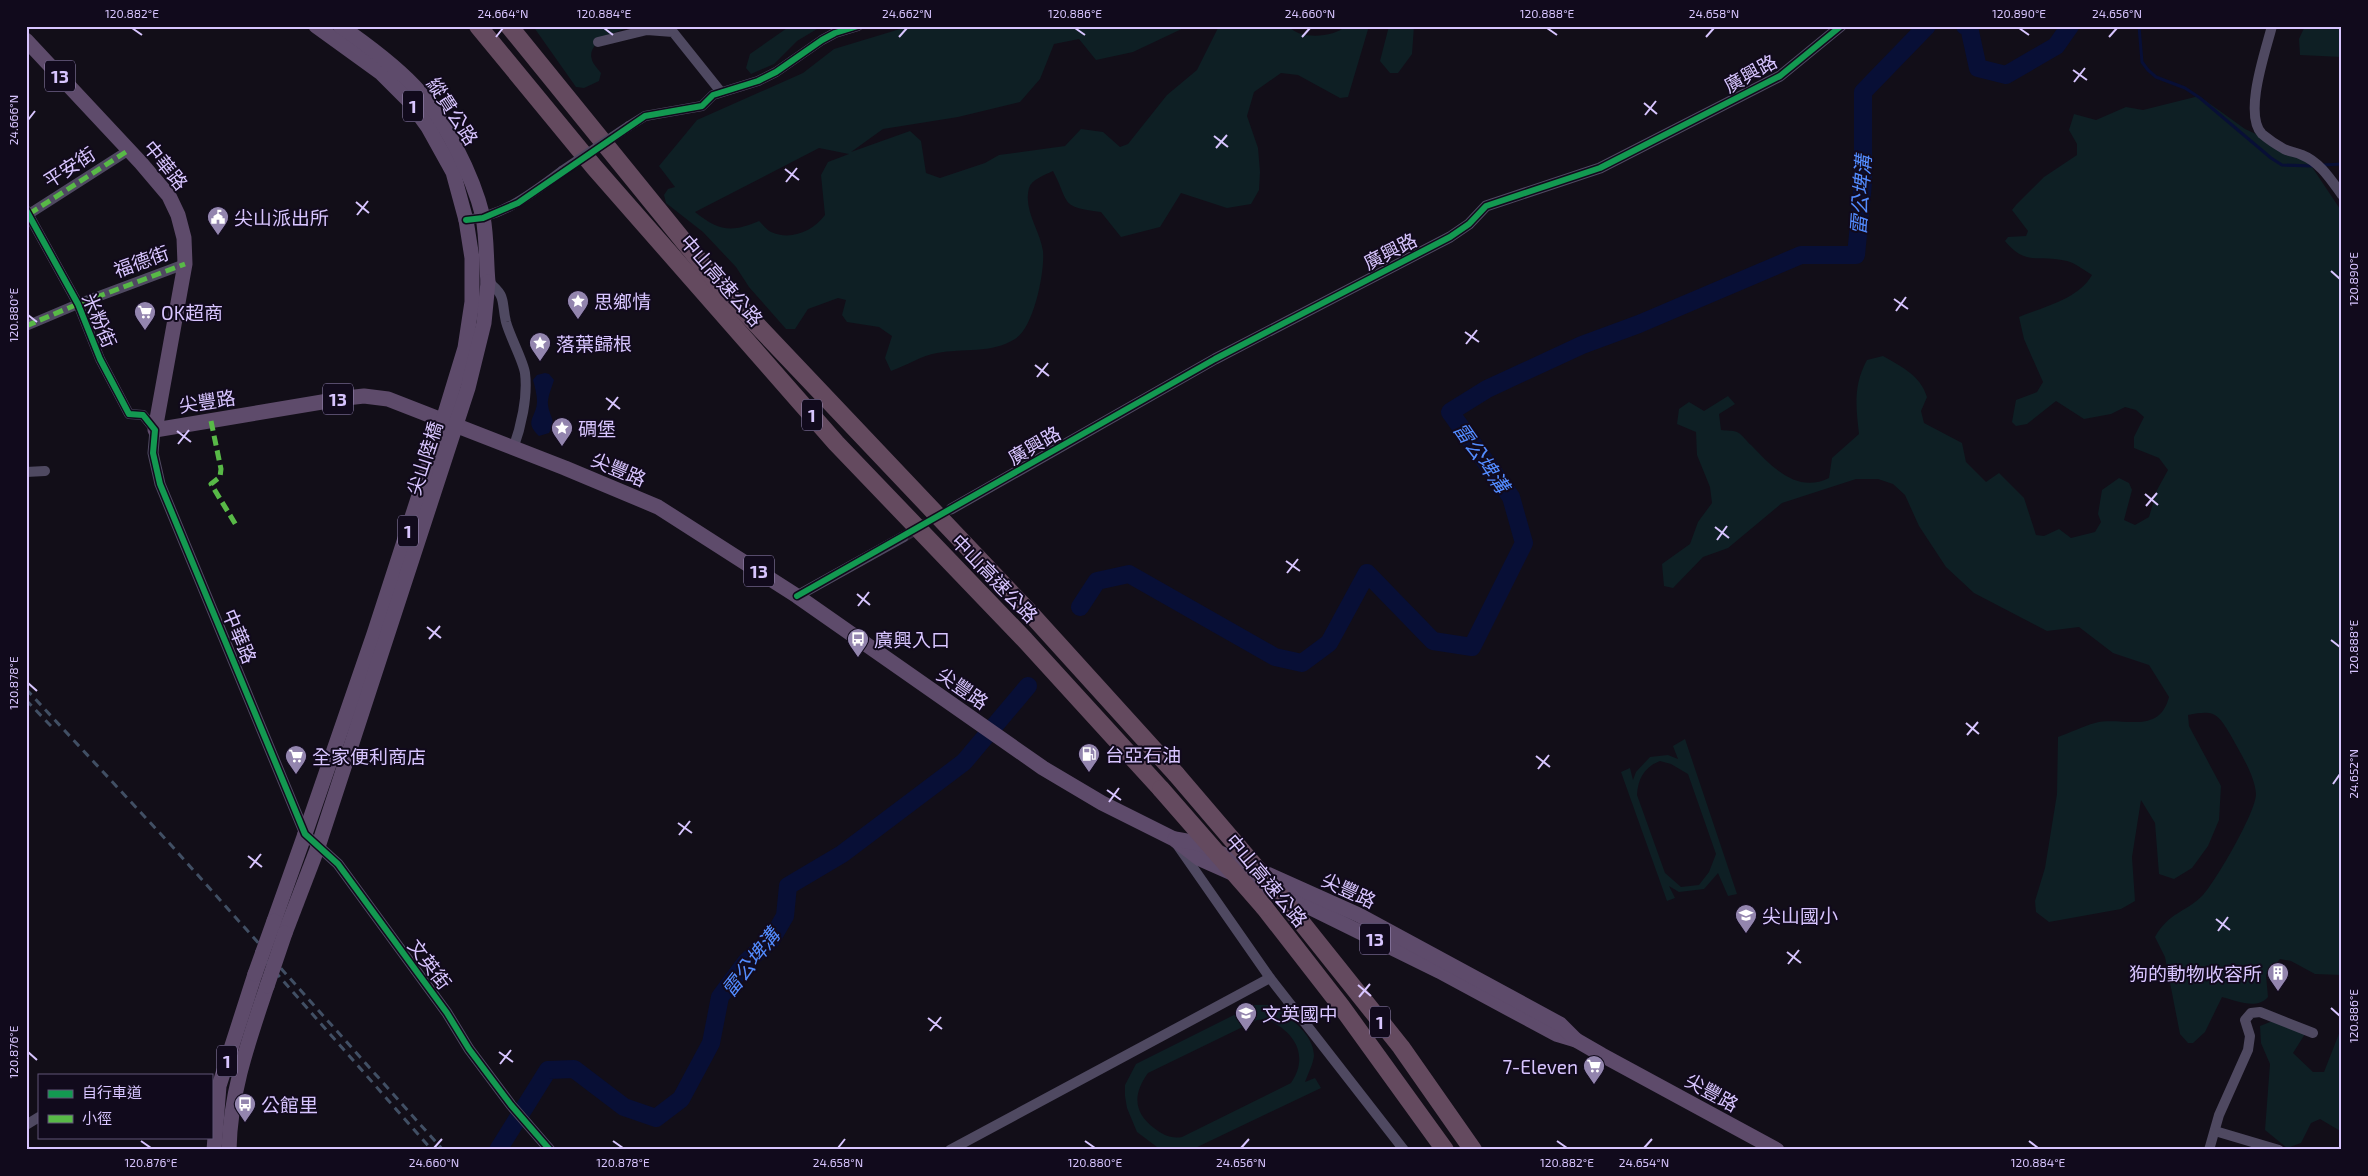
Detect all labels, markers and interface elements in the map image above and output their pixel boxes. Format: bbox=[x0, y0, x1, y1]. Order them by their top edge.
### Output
text: 120.882°E bbox=[105, 6, 159, 20]
text: 24.664°N bbox=[478, 6, 528, 20]
text: 120.884°E bbox=[577, 6, 632, 20]
text: 24.662°N bbox=[882, 6, 932, 20]
text: 120.886°E bbox=[1048, 6, 1102, 20]
text: 24.660°N bbox=[1285, 6, 1335, 20]
text: 120.888°E bbox=[1520, 6, 1574, 20]
text: 24.658°N bbox=[1689, 6, 1739, 20]
text: 120.890°E bbox=[1992, 6, 2046, 20]
text: 24.656°N bbox=[2092, 6, 2142, 20]
street label: 廣興路 bbox=[1719, 49, 1781, 97]
road number: 13 bbox=[45, 60, 75, 92]
street label: 縱貫公路 bbox=[423, 73, 483, 149]
road number: 1 bbox=[403, 90, 423, 122]
text: 24.666°N bbox=[6, 95, 20, 145]
street label: 中華路 bbox=[139, 136, 193, 194]
street label: 平安街 bbox=[39, 142, 99, 192]
water label: 雷公埤溝 bbox=[1845, 151, 1875, 236]
public building icon: 尖山派出所 bbox=[206, 205, 230, 236]
place label: 尖山派出所 bbox=[234, 206, 329, 229]
street label: 廣興路 bbox=[1359, 228, 1421, 274]
street label: 中山高速公路 bbox=[676, 229, 768, 331]
street label: 福德街 bbox=[110, 240, 172, 282]
text: 120.890°E bbox=[2346, 252, 2360, 306]
text: 120.880°E bbox=[6, 288, 20, 342]
street label: 米粉街 bbox=[78, 289, 122, 351]
place icon: 思鄉情 bbox=[566, 289, 590, 320]
place label: 思鄉情 bbox=[594, 290, 651, 313]
supermarket icon: OK超商 bbox=[133, 300, 157, 331]
place label: OK超商 bbox=[161, 301, 223, 324]
place icon: 落葉歸根 bbox=[528, 331, 552, 362]
place label: 落葉歸根 bbox=[556, 332, 632, 355]
road number: 13 bbox=[323, 384, 353, 414]
street label: 尖豐路 bbox=[177, 385, 237, 417]
road number: 1 bbox=[802, 400, 822, 430]
place icon: 碉堡 bbox=[550, 416, 574, 447]
place label: 碉堡 bbox=[578, 417, 616, 440]
water label: 雷公埤溝 bbox=[1449, 417, 1516, 499]
street label: 尖山陸橋 bbox=[401, 418, 447, 498]
street label: 廣興路 bbox=[1004, 421, 1064, 469]
street label: 尖豐路 bbox=[588, 447, 650, 491]
road number: 1 bbox=[398, 516, 418, 546]
street label: 中山高速公路 bbox=[947, 529, 1043, 627]
road number: 13 bbox=[744, 556, 774, 586]
street label: 中華路 bbox=[218, 605, 262, 667]
text: 120.888°E bbox=[2346, 620, 2360, 674]
bus stop icon: 廣興入口 bbox=[846, 627, 870, 658]
place label: 廣興入口 bbox=[874, 628, 950, 651]
text: 120.878°E bbox=[6, 656, 20, 710]
street label: 尖豐路 bbox=[933, 662, 993, 714]
fuel station icon: 台亞石油 bbox=[1077, 742, 1101, 773]
place label: 台亞石油 bbox=[1105, 743, 1181, 766]
supermarket icon: 全家便利商店 bbox=[284, 744, 308, 775]
place label: 全家便利商店 bbox=[312, 745, 426, 768]
text: 24.652°N bbox=[2346, 749, 2360, 799]
street label: 中山高速公路 bbox=[1222, 829, 1312, 931]
street label: 尖豐路 bbox=[1318, 868, 1380, 912]
school or university icon: 尖山國小 bbox=[1734, 903, 1758, 934]
place label: 尖山國小 bbox=[1762, 904, 1838, 927]
water label: 雷公埤溝 bbox=[716, 921, 786, 1001]
road number: 13 bbox=[1360, 924, 1390, 954]
street label: 文英街 bbox=[404, 934, 456, 994]
building icon: 狗的動物收容所 bbox=[2266, 961, 2290, 992]
place label: 狗的動物收容所 bbox=[2129, 962, 2262, 985]
text: 120.886°E bbox=[2346, 989, 2360, 1043]
school or university icon: 文英國中 bbox=[1234, 1001, 1258, 1032]
place label: 文英國中 bbox=[1262, 1002, 1338, 1025]
road number: 1 bbox=[1370, 1006, 1390, 1038]
text: 120.876°E bbox=[6, 1025, 20, 1078]
road number: 1 bbox=[217, 1046, 237, 1076]
supermarket icon: 7-Eleven bbox=[1582, 1054, 1606, 1085]
place label: 7-Eleven bbox=[1503, 1055, 1578, 1078]
street label: 尖豐路 bbox=[1681, 1068, 1743, 1116]
legend bbox=[38, 1074, 212, 1138]
text: 自行車道 bbox=[82, 1083, 142, 1101]
bus stop icon: 公館里 bbox=[233, 1092, 257, 1123]
place label: 公館里 bbox=[261, 1093, 318, 1116]
text: 小徑 bbox=[82, 1109, 112, 1127]
text: 120.876°E bbox=[125, 1155, 178, 1169]
text: 24.660°N bbox=[409, 1155, 459, 1169]
text: 120.878°E bbox=[596, 1155, 650, 1169]
text: 24.658°N bbox=[813, 1155, 863, 1169]
text: 120.880°E bbox=[1068, 1155, 1122, 1169]
text: 24.656°N bbox=[1216, 1155, 1266, 1169]
text: 120.882°E bbox=[1540, 1155, 1594, 1169]
text: 24.654°N bbox=[1619, 1155, 1669, 1169]
text: 120.884°E bbox=[2011, 1155, 2066, 1169]

